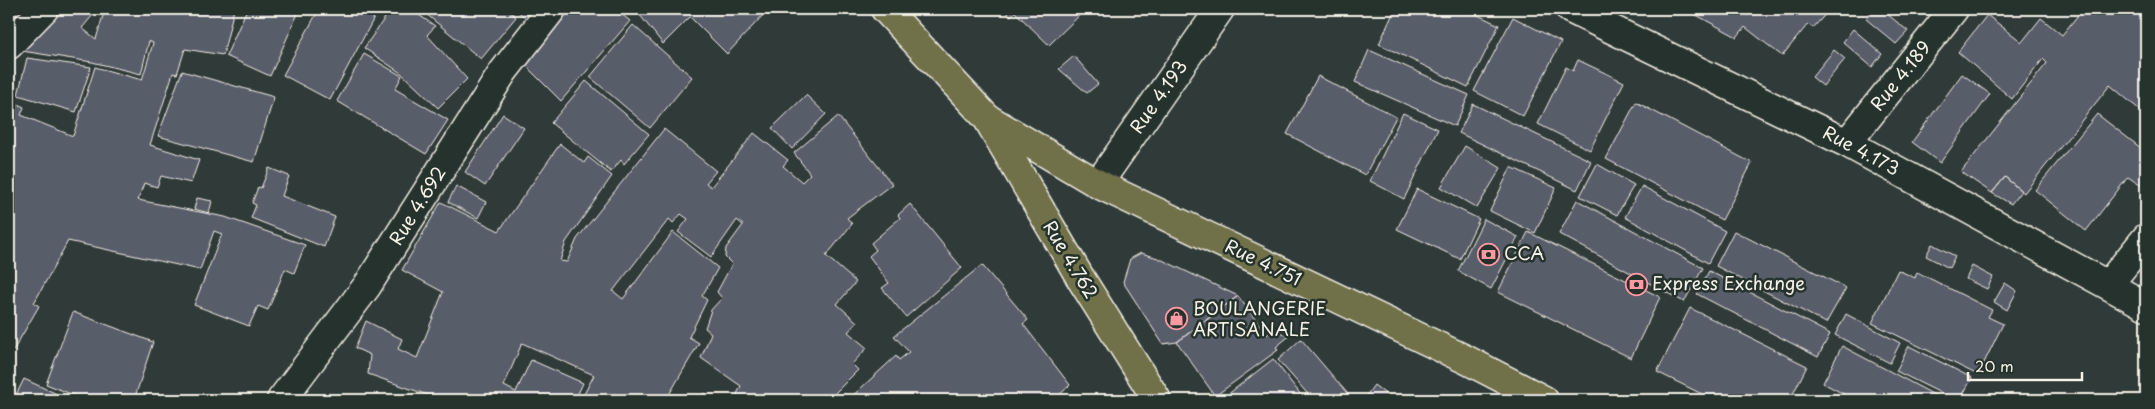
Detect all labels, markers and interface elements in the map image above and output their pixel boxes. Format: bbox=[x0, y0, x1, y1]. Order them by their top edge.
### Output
street label: Rue 4.189 bbox=[1863, 34, 1937, 116]
street label: Rue 4.193 bbox=[1123, 54, 1193, 138]
street label: Rue 4.173 bbox=[1818, 118, 1905, 181]
street label: Rue 4.692 bbox=[382, 160, 452, 250]
street label: Rue 4.762 bbox=[1037, 215, 1105, 303]
street label: Rue 4.751 bbox=[1221, 232, 1306, 292]
place label: CCA bbox=[1504, 239, 1545, 266]
bank icon: CCA bbox=[1476, 242, 1500, 266]
place label: Express Exchange bbox=[1652, 269, 1805, 296]
bank icon: Express Exchange bbox=[1624, 272, 1648, 296]
place label: BOULANGERIE ARTISANALE bbox=[1193, 294, 1326, 342]
shop icon: BOULANGERIE ARTISANALE bbox=[1165, 307, 1189, 331]
scale bar bbox=[1968, 349, 2081, 381]
text: 20 m bbox=[1975, 354, 2014, 377]

